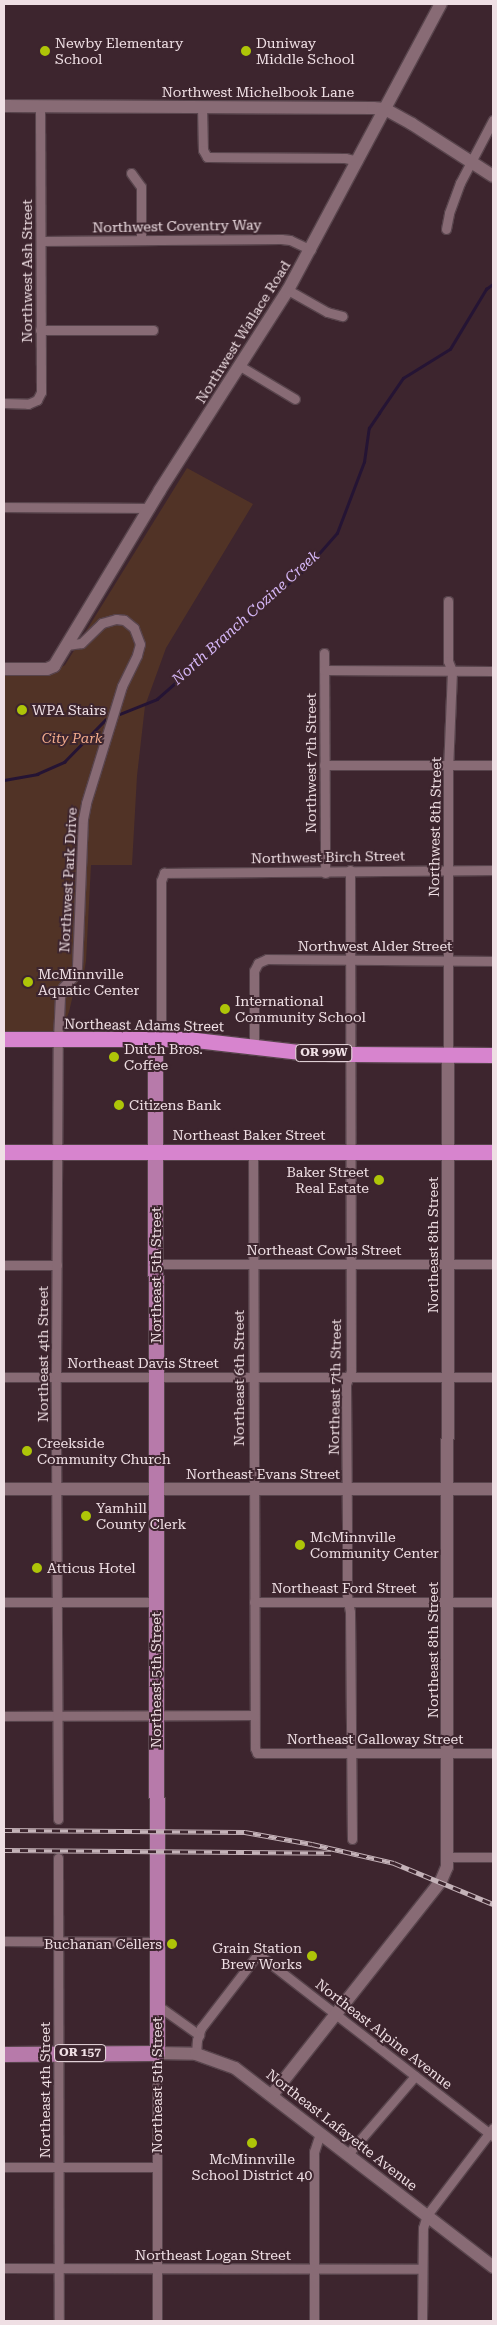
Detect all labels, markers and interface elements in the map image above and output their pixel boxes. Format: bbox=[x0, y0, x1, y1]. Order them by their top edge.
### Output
place label: Newby Elementary School bbox=[55, 35, 183, 68]
place label: Duniway Middle School bbox=[256, 35, 355, 68]
marker: Newby Elementary School bbox=[39, 45, 51, 57]
marker: Duniway Middle School bbox=[240, 45, 252, 57]
street label: Northwest Michelbook Lane bbox=[162, 84, 354, 100]
street label: Northwest Ash Street bbox=[19, 199, 35, 343]
street label: Northwest Coventry Way bbox=[92, 216, 262, 236]
street label: Northwest Wallace Road bbox=[192, 258, 294, 406]
water label: North Branch Cozine Creek bbox=[169, 547, 323, 689]
street label: Northwest 7th Street bbox=[303, 693, 319, 833]
place label: WPA Stairs bbox=[32, 702, 106, 718]
marker: WPA Stairs bbox=[16, 704, 28, 716]
park label: City Park bbox=[42, 730, 102, 746]
street label: Northwest 8th Street bbox=[425, 757, 445, 897]
street label: Northwest Park Drive bbox=[56, 807, 80, 953]
street label: Northwest Birch Street bbox=[251, 847, 405, 867]
street label: Northwest Alder Street bbox=[298, 938, 452, 954]
place label: McMinnville Aquatic Center bbox=[38, 966, 139, 999]
marker: McMinnville Aquatic Center bbox=[22, 976, 34, 988]
place label: International Community School bbox=[235, 993, 366, 1026]
marker: International Community School bbox=[219, 1003, 231, 1015]
street label: Northeast Adams Street bbox=[64, 1015, 224, 1035]
place label: Dutch Bros. Coffee bbox=[124, 1041, 203, 1074]
road number: OR 99W bbox=[295, 1044, 353, 1062]
marker: Dutch Bros. Coffee bbox=[108, 1051, 120, 1063]
place label: Citizens Bank bbox=[129, 1097, 221, 1113]
marker: Citizens Bank bbox=[113, 1099, 125, 1111]
street label: Northeast Baker Street bbox=[173, 1127, 325, 1143]
place label: Baker Street Real Estate bbox=[287, 1164, 369, 1196]
marker: Baker Street Real Estate bbox=[373, 1174, 385, 1186]
street label: Northeast 8th Street bbox=[425, 1177, 441, 1313]
street label: Northeast 5th Street bbox=[148, 1207, 164, 1343]
street label: Northeast Cowls Street bbox=[246, 1242, 402, 1258]
street label: Northeast 4th Street bbox=[35, 1286, 51, 1422]
street label: Northeast 6th Street bbox=[231, 1310, 247, 1446]
street label: Northeast 7th Street bbox=[325, 1319, 345, 1455]
street label: Northeast Davis Street bbox=[67, 1355, 219, 1371]
place label: Creekside Community Church bbox=[37, 1435, 171, 1468]
marker: Creekside Community Church bbox=[21, 1445, 33, 1457]
street label: Northeast Evans Street bbox=[186, 1466, 340, 1482]
place label: Yamhill County Clerk bbox=[96, 1500, 186, 1532]
marker: Yamhill County Clerk bbox=[80, 1510, 92, 1522]
place label: McMinnville Community Center bbox=[310, 1529, 439, 1561]
marker: McMinnville Community Center bbox=[294, 1539, 306, 1551]
place label: Atticus Hotel bbox=[47, 1560, 136, 1576]
marker: Atticus Hotel bbox=[31, 1562, 43, 1574]
street label: Northeast Ford Street bbox=[271, 1580, 417, 1596]
street label: Northeast 8th Street bbox=[425, 1582, 441, 1718]
street label: Northeast 5th Street bbox=[148, 1612, 164, 1748]
street label: Northeast Galloway Street bbox=[287, 1731, 463, 1747]
place label: Buchanan Cellers bbox=[44, 1936, 162, 1952]
marker: Buchanan Cellers bbox=[166, 1938, 178, 1950]
place label: Grain Station Brew Works bbox=[212, 1940, 302, 1972]
marker: Grain Station Brew Works bbox=[306, 1950, 318, 1962]
street label: Northeast Alpine Avenue bbox=[312, 1975, 456, 2093]
street label: Northeast 5th Street bbox=[149, 2017, 165, 2153]
street label: Northeast 4th Street bbox=[37, 2022, 53, 2158]
road number: OR 157 bbox=[54, 2044, 106, 2062]
street label: Northeast Lafayette Avenue bbox=[263, 2066, 421, 2194]
marker: McMinnville School District 40 bbox=[246, 2137, 258, 2149]
place label: McMinnville School District 40 bbox=[192, 2151, 312, 2184]
street label: Northeast Logan Street bbox=[135, 2247, 291, 2263]

